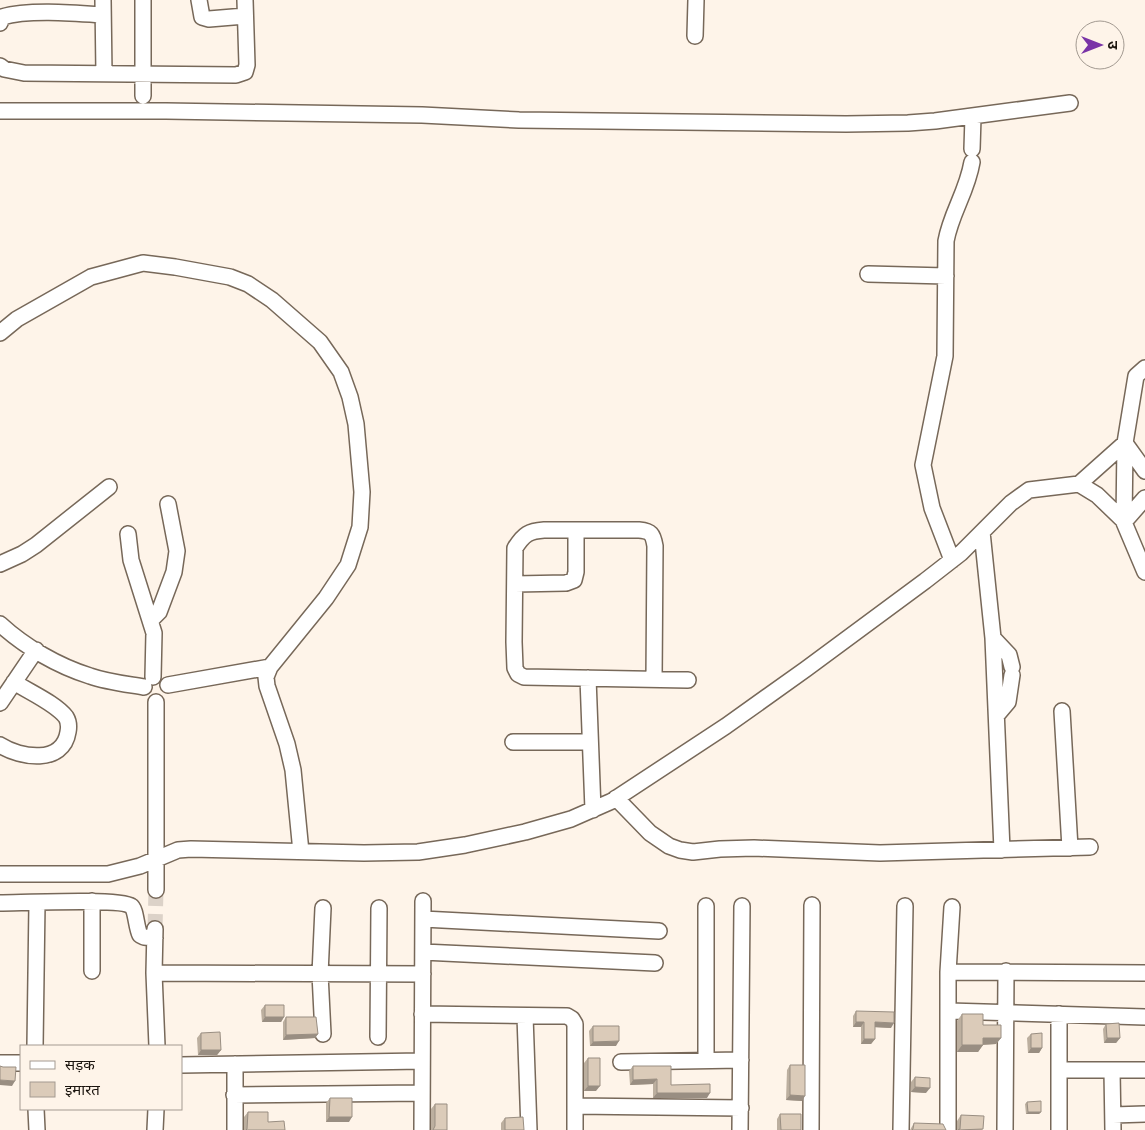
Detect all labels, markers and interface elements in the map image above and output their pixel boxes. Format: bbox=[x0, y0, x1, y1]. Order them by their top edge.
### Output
north arrow bbox=[1075, 20, 1125, 70]
text: उ bbox=[1102, 41, 1122, 50]
legend bbox=[20, 1045, 182, 1110]
text: सड़क bbox=[65, 1055, 95, 1076]
text: इमारत bbox=[65, 1080, 100, 1101]

